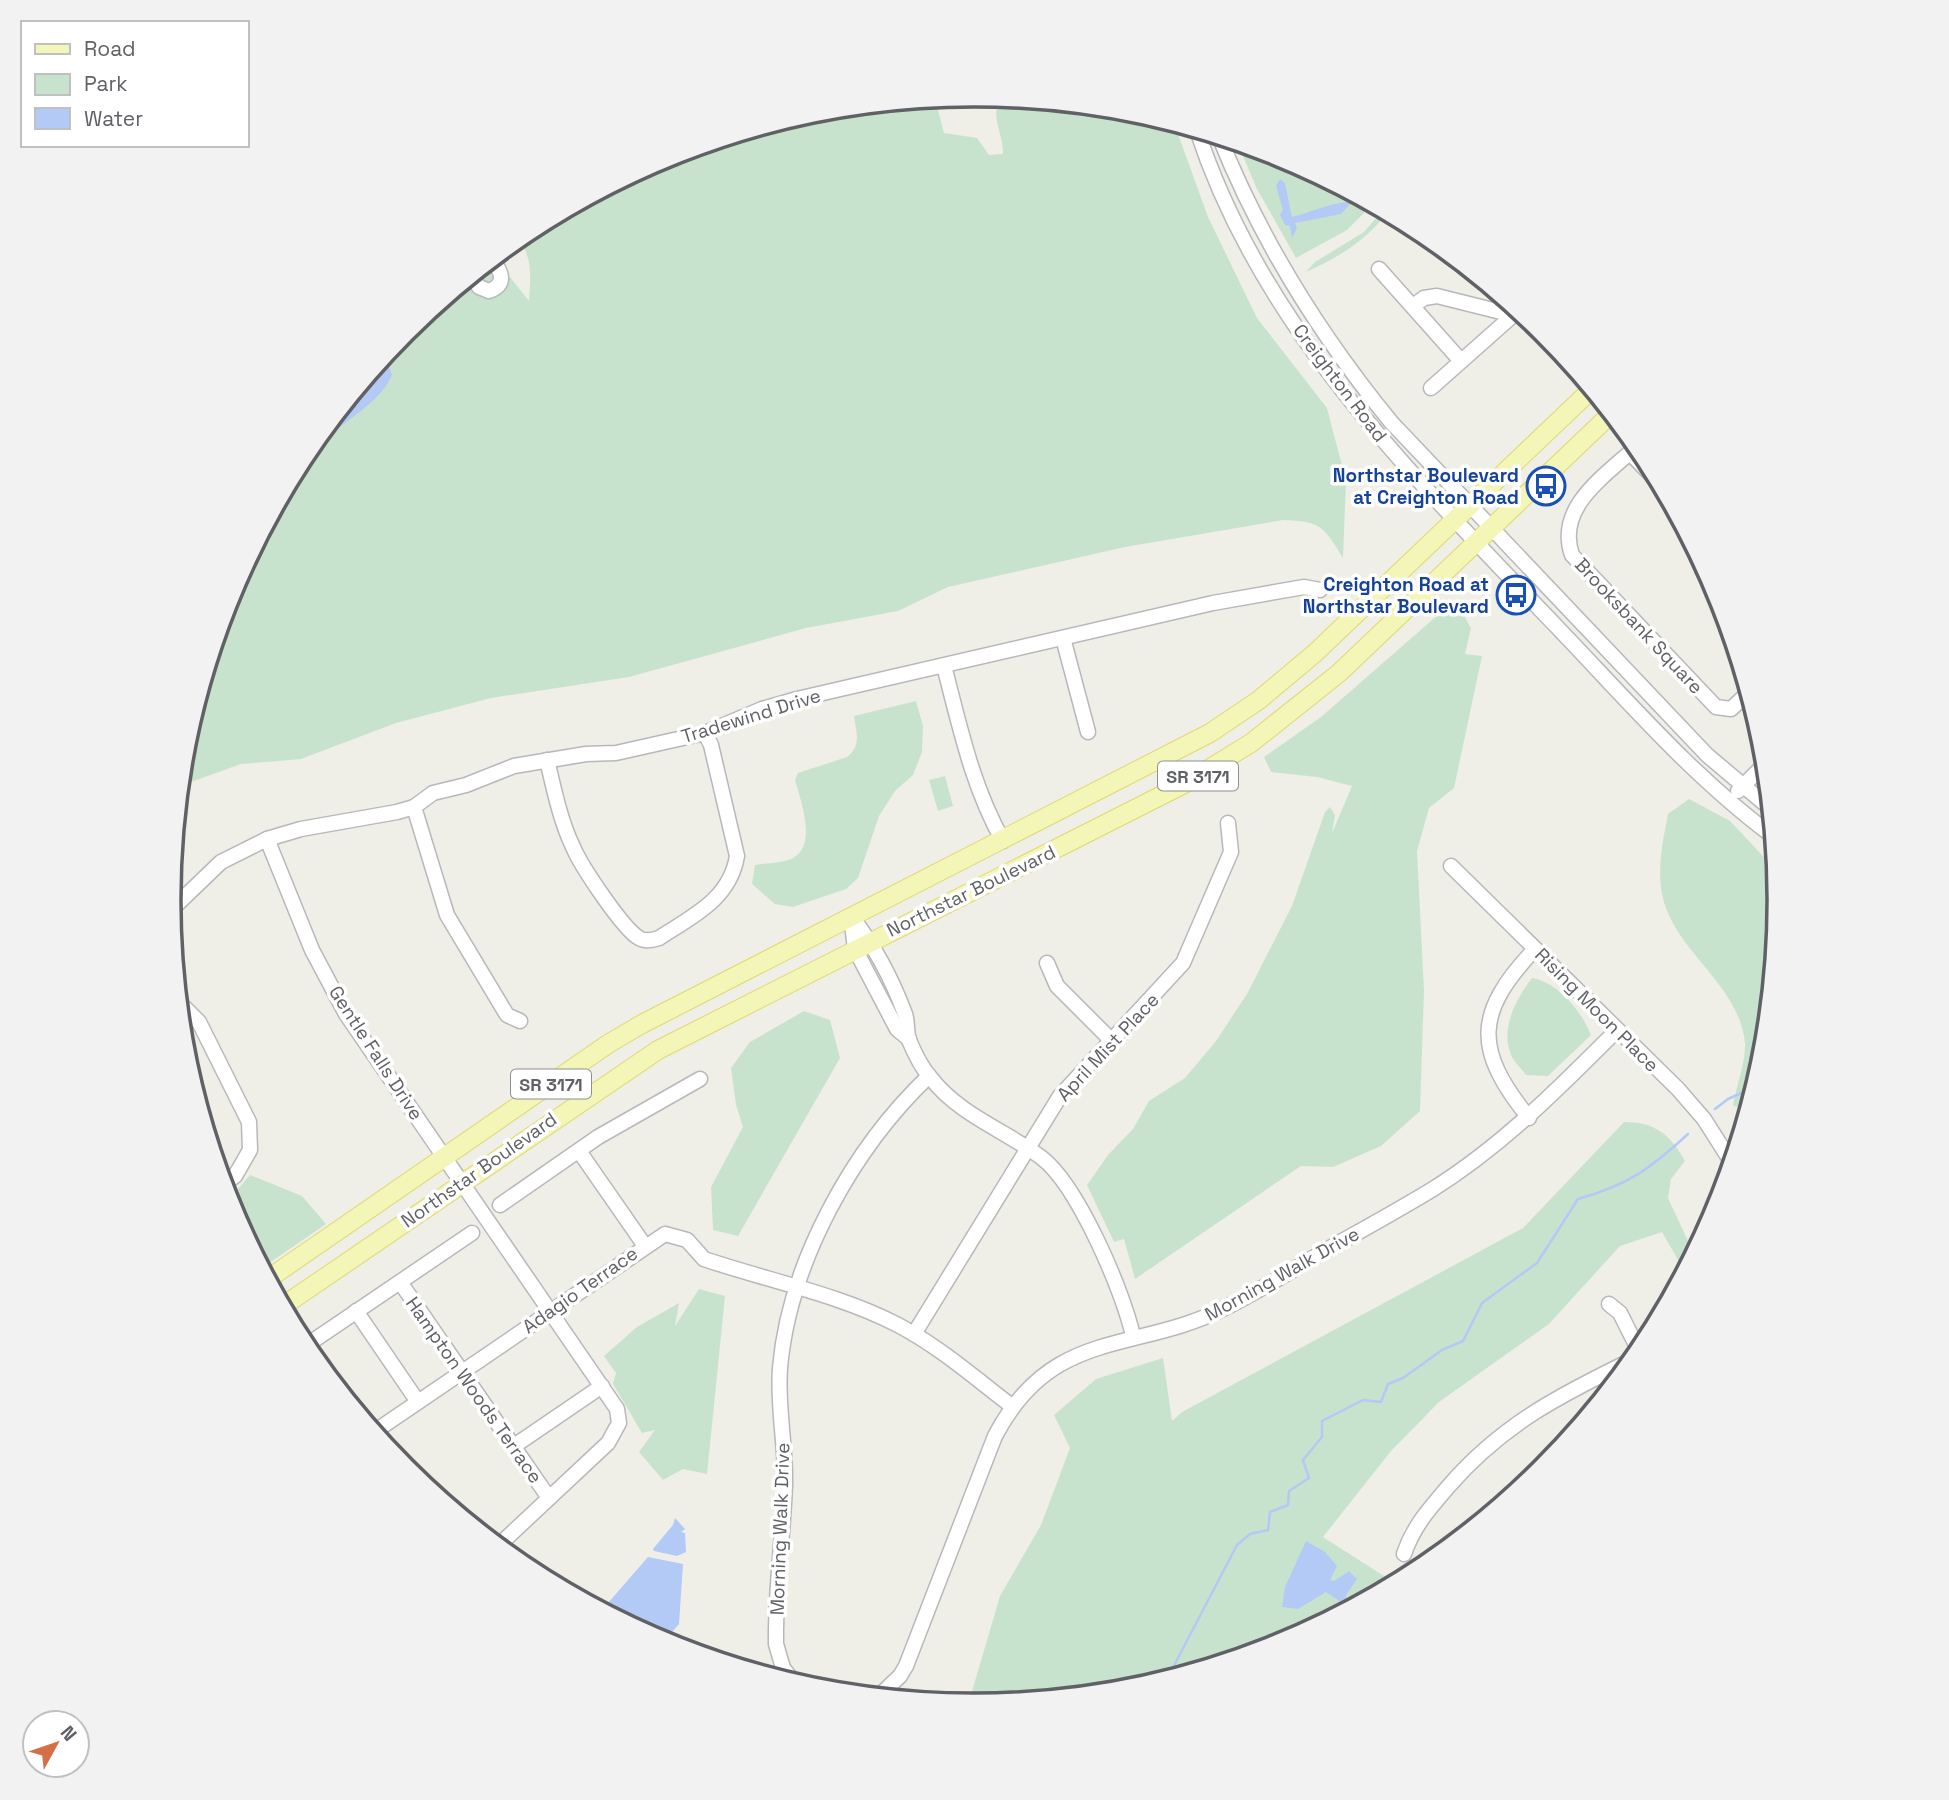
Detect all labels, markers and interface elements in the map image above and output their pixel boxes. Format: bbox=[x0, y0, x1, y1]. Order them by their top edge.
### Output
legend bbox=[21, 21, 248, 147]
text: Road bbox=[84, 35, 136, 62]
text: Park bbox=[84, 70, 128, 97]
text: Water bbox=[84, 105, 143, 132]
street label: Creighton Road bbox=[1287, 319, 1393, 447]
place label: Northstar Boulevard at Creighton Road bbox=[1333, 463, 1519, 510]
bus stop icon: Northstar Boulevard at Creighton Road bbox=[1525, 465, 1567, 507]
street label: Brooksbank Square bbox=[1569, 553, 1709, 699]
place label: Creighton Road at Northstar Boulevard bbox=[1303, 572, 1489, 619]
bus stop icon: Creighton Road at Northstar Boulevard bbox=[1495, 574, 1537, 616]
street label: Tradewind Drive bbox=[678, 683, 824, 749]
road number: SR 3171 bbox=[1158, 762, 1238, 790]
street label: Northstar Boulevard bbox=[883, 839, 1059, 943]
street label: Rising Moon Place bbox=[1530, 943, 1664, 1077]
street label: Gentle Falls Drive bbox=[323, 981, 429, 1125]
street label: April Mist Place bbox=[1051, 987, 1165, 1107]
road number: SR 3171 bbox=[511, 1070, 591, 1098]
street label: Northstar Boulevard bbox=[396, 1107, 562, 1233]
street label: Morning Walk Drive bbox=[1200, 1221, 1364, 1327]
street label: Adagio Terrace bbox=[517, 1241, 643, 1339]
street label: Hampton Woods Terrace bbox=[400, 1292, 548, 1488]
street label: Morning Walk Drive bbox=[764, 1442, 796, 1616]
north arrow bbox=[21, 1709, 91, 1779]
text: N bbox=[55, 1720, 82, 1746]

